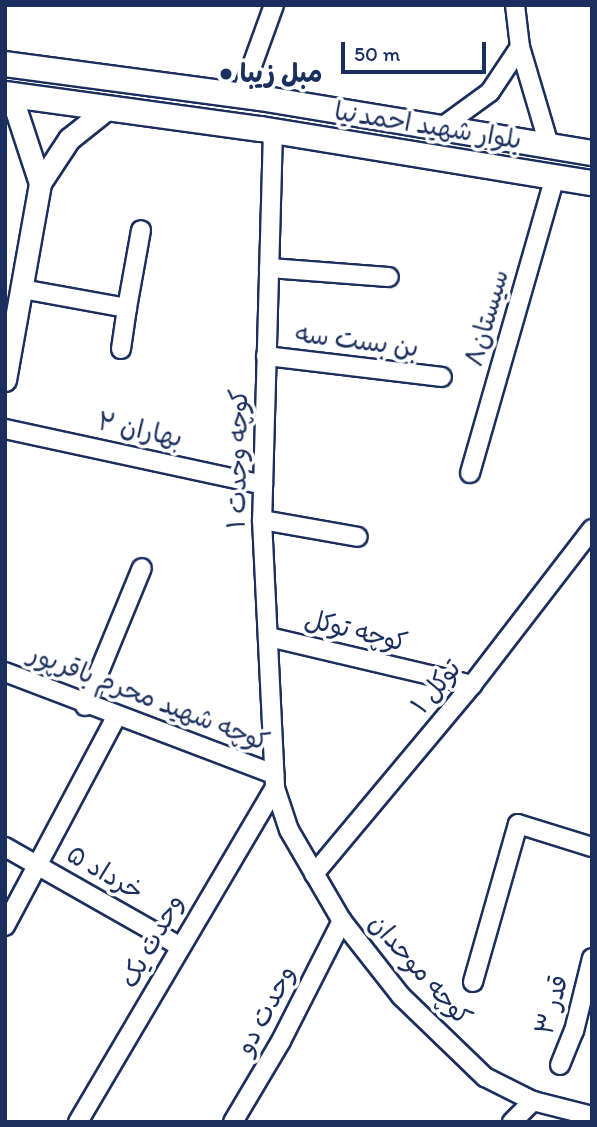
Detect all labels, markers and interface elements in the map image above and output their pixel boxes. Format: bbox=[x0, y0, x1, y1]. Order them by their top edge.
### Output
scale bar bbox=[345, 28, 490, 72]
text: 50 m bbox=[354, 41, 400, 66]
place label: مبل زیبا bbox=[240, 58, 322, 90]
marker: مبل زیبا bbox=[218, 66, 234, 82]
street label: بلوار شهید احمدنیا bbox=[332, 96, 524, 156]
street label: سیستان۸ bbox=[458, 266, 516, 370]
street label: بن بست سه bbox=[294, 318, 420, 364]
street label: کوچه وحدت ۱ bbox=[221, 389, 255, 529]
street label: بهاران ۲ bbox=[95, 406, 185, 454]
street label: کوچه توکل bbox=[301, 603, 411, 659]
street label: کوچه شهید محرم باقرپور bbox=[24, 638, 274, 758]
street label: توکل ۱ bbox=[404, 654, 468, 720]
street label: خرداد ۵ bbox=[61, 839, 149, 907]
street label: وحدت یک bbox=[114, 889, 190, 993]
street label: کوچه موحدان bbox=[362, 908, 478, 1032]
street label: وحدت دو bbox=[230, 960, 302, 1060]
street label: قدر ۳ bbox=[529, 971, 575, 1039]

